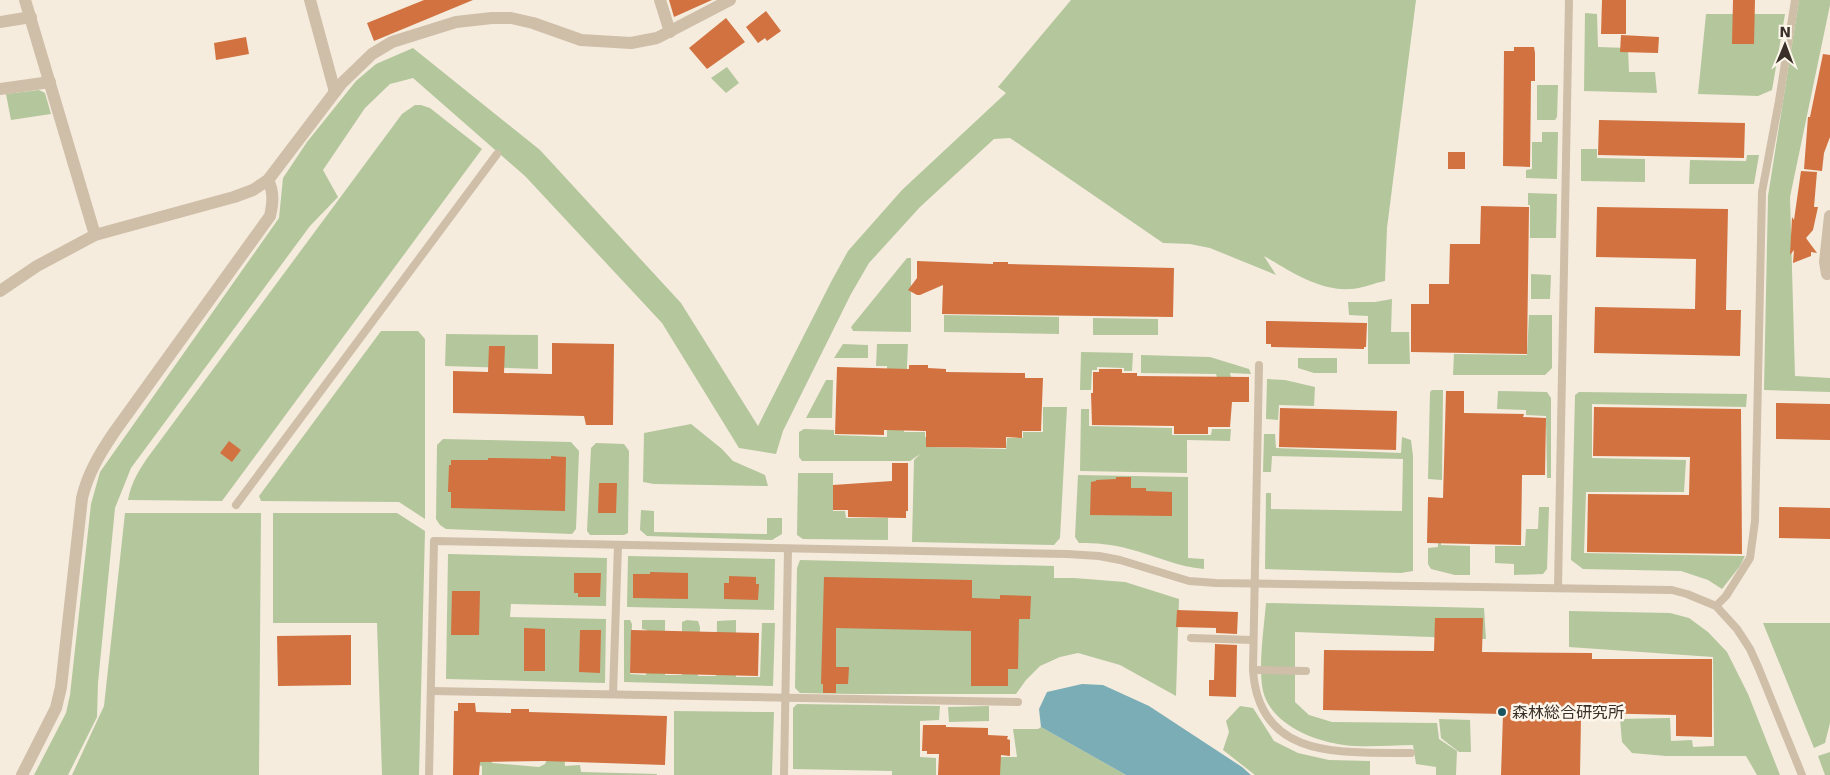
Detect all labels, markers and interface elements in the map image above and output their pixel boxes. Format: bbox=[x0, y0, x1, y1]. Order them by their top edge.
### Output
north arrow bbox=[1760, 20, 1810, 70]
text: N bbox=[1779, 24, 1791, 40]
place label: 森林総合研究所 bbox=[1512, 703, 1624, 722]
marker: 森林総合研究所 bbox=[1496, 706, 1508, 718]

